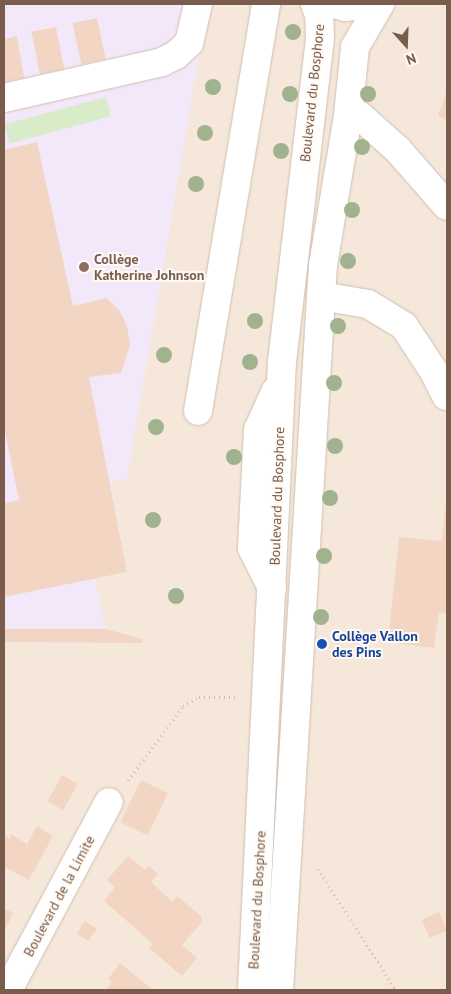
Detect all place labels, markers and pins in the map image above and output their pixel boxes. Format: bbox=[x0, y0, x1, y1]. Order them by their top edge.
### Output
place label: Collège Katherine Johnson bbox=[94, 251, 204, 284]
marker: Collège Katherine Johnson bbox=[78, 261, 90, 273]
place label: Collège Vallon des Pins bbox=[332, 628, 418, 660]
marker: Collège Vallon des Pins bbox=[316, 638, 328, 650]

